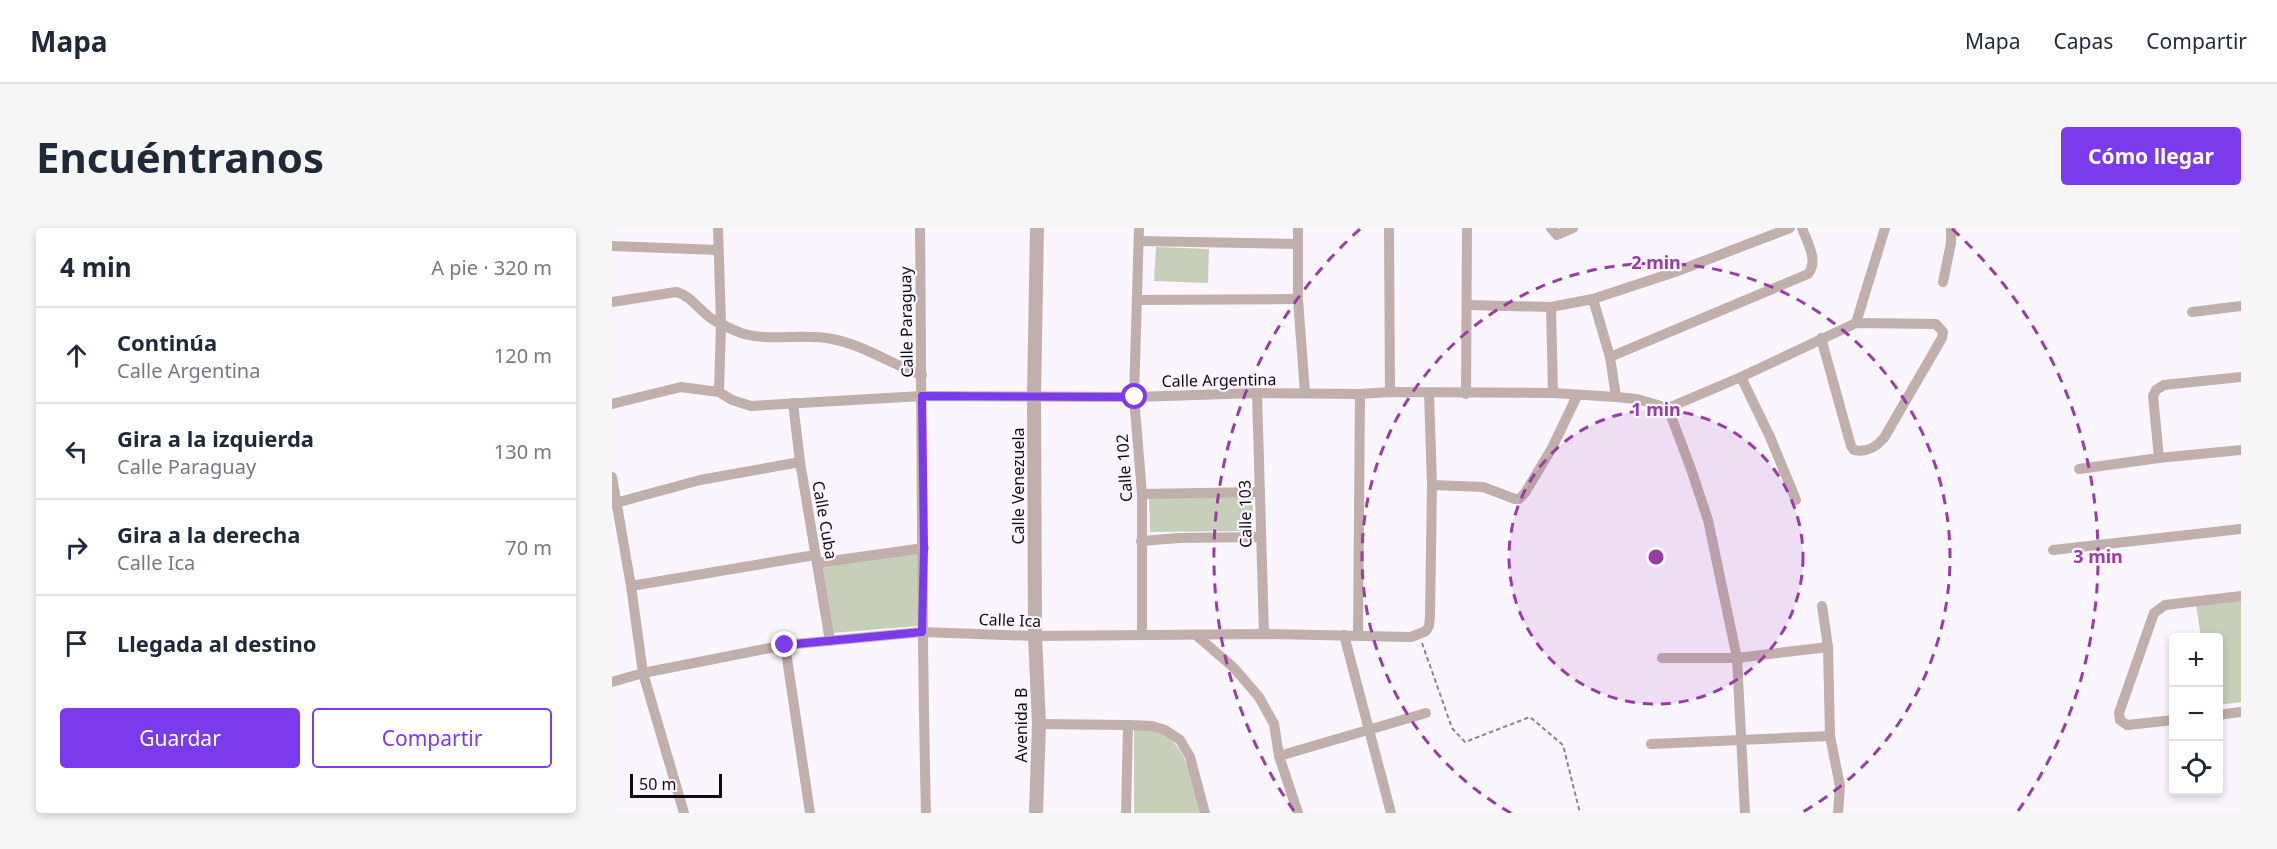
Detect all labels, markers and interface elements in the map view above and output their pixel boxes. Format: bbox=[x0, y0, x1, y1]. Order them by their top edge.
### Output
text: Mapa bbox=[30, 22, 108, 60]
text: Mapa bbox=[1965, 27, 2021, 55]
text: Capas bbox=[2054, 27, 2113, 55]
text: Compartir bbox=[2146, 27, 2247, 55]
button: Cómo llegar bbox=[2061, 127, 2241, 185]
text: Encuéntranos bbox=[36, 128, 324, 185]
text: 4 min bbox=[60, 249, 132, 285]
text: 2 min bbox=[1631, 250, 1681, 274]
text: A pie · 320 m bbox=[431, 254, 552, 281]
street label: Calle Paraguay bbox=[894, 265, 918, 378]
text: Continúa bbox=[117, 327, 217, 357]
icon: ahead bbox=[60, 339, 93, 372]
text: 120 m bbox=[494, 342, 552, 369]
text: Calle Argentina bbox=[117, 357, 260, 384]
street label: Calle Argentina bbox=[1161, 368, 1277, 392]
route start bbox=[1121, 383, 1147, 409]
text: 1 min bbox=[1631, 397, 1681, 421]
text: Gira a la izquierda bbox=[117, 423, 314, 453]
street label: Calle Venezuela bbox=[1007, 427, 1029, 545]
street label: Calle 102 bbox=[1111, 433, 1137, 503]
icon: left bbox=[60, 435, 93, 468]
text: 130 m bbox=[494, 438, 552, 465]
text: Calle Paraguay bbox=[117, 453, 256, 480]
street label: Calle Cuba bbox=[807, 479, 843, 561]
street label: Calle 103 bbox=[1233, 480, 1257, 548]
text: Gira a la derecha bbox=[117, 519, 301, 549]
icon: right bbox=[60, 531, 93, 564]
text: 70 m bbox=[505, 534, 552, 561]
text: 3 min bbox=[2073, 544, 2123, 568]
centre of rings bbox=[1646, 547, 1666, 567]
text: Calle Ica bbox=[117, 549, 195, 576]
street label: Calle Ica bbox=[978, 608, 1042, 632]
icon: arrive bbox=[60, 627, 93, 660]
text: Llegada al destino bbox=[117, 628, 317, 658]
route end bbox=[771, 631, 797, 657]
map controls bbox=[2169, 633, 2223, 795]
button: + bbox=[2169, 633, 2223, 687]
button: − bbox=[2169, 687, 2223, 741]
street label: Avenida B bbox=[1010, 688, 1032, 762]
button: Guardar bbox=[60, 708, 300, 768]
button: Compartir bbox=[312, 708, 552, 768]
button: locate bbox=[2169, 741, 2223, 795]
scale bar bbox=[630, 771, 722, 798]
text: 50 m bbox=[639, 773, 676, 795]

